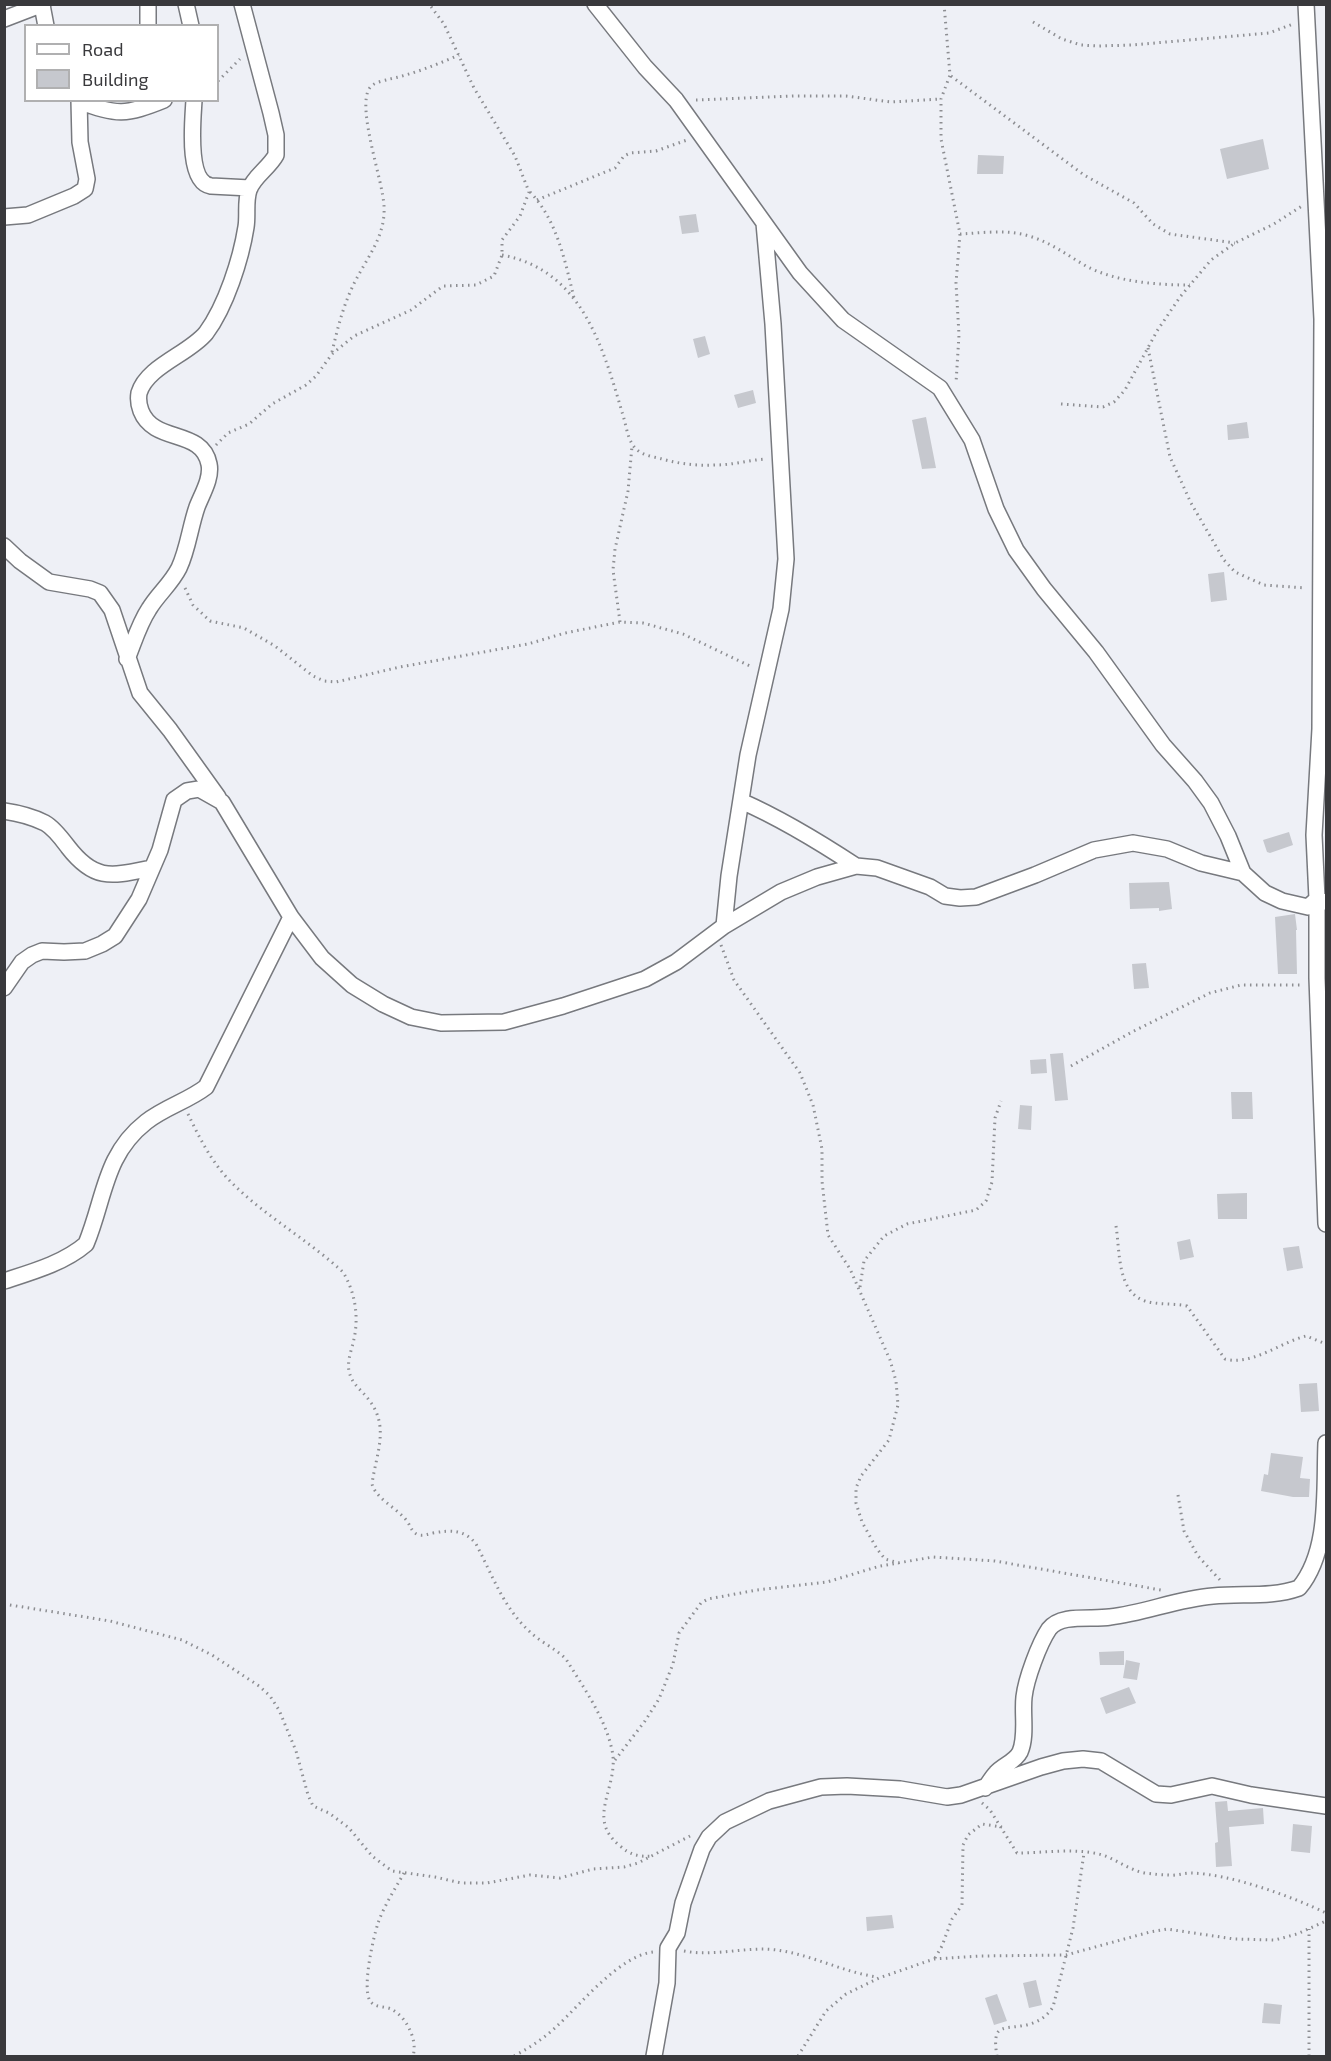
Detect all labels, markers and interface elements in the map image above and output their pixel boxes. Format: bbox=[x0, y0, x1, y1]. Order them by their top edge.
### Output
legend bbox=[24, 24, 219, 102]
text: Road bbox=[82, 38, 123, 60]
text: Building bbox=[82, 68, 149, 90]

